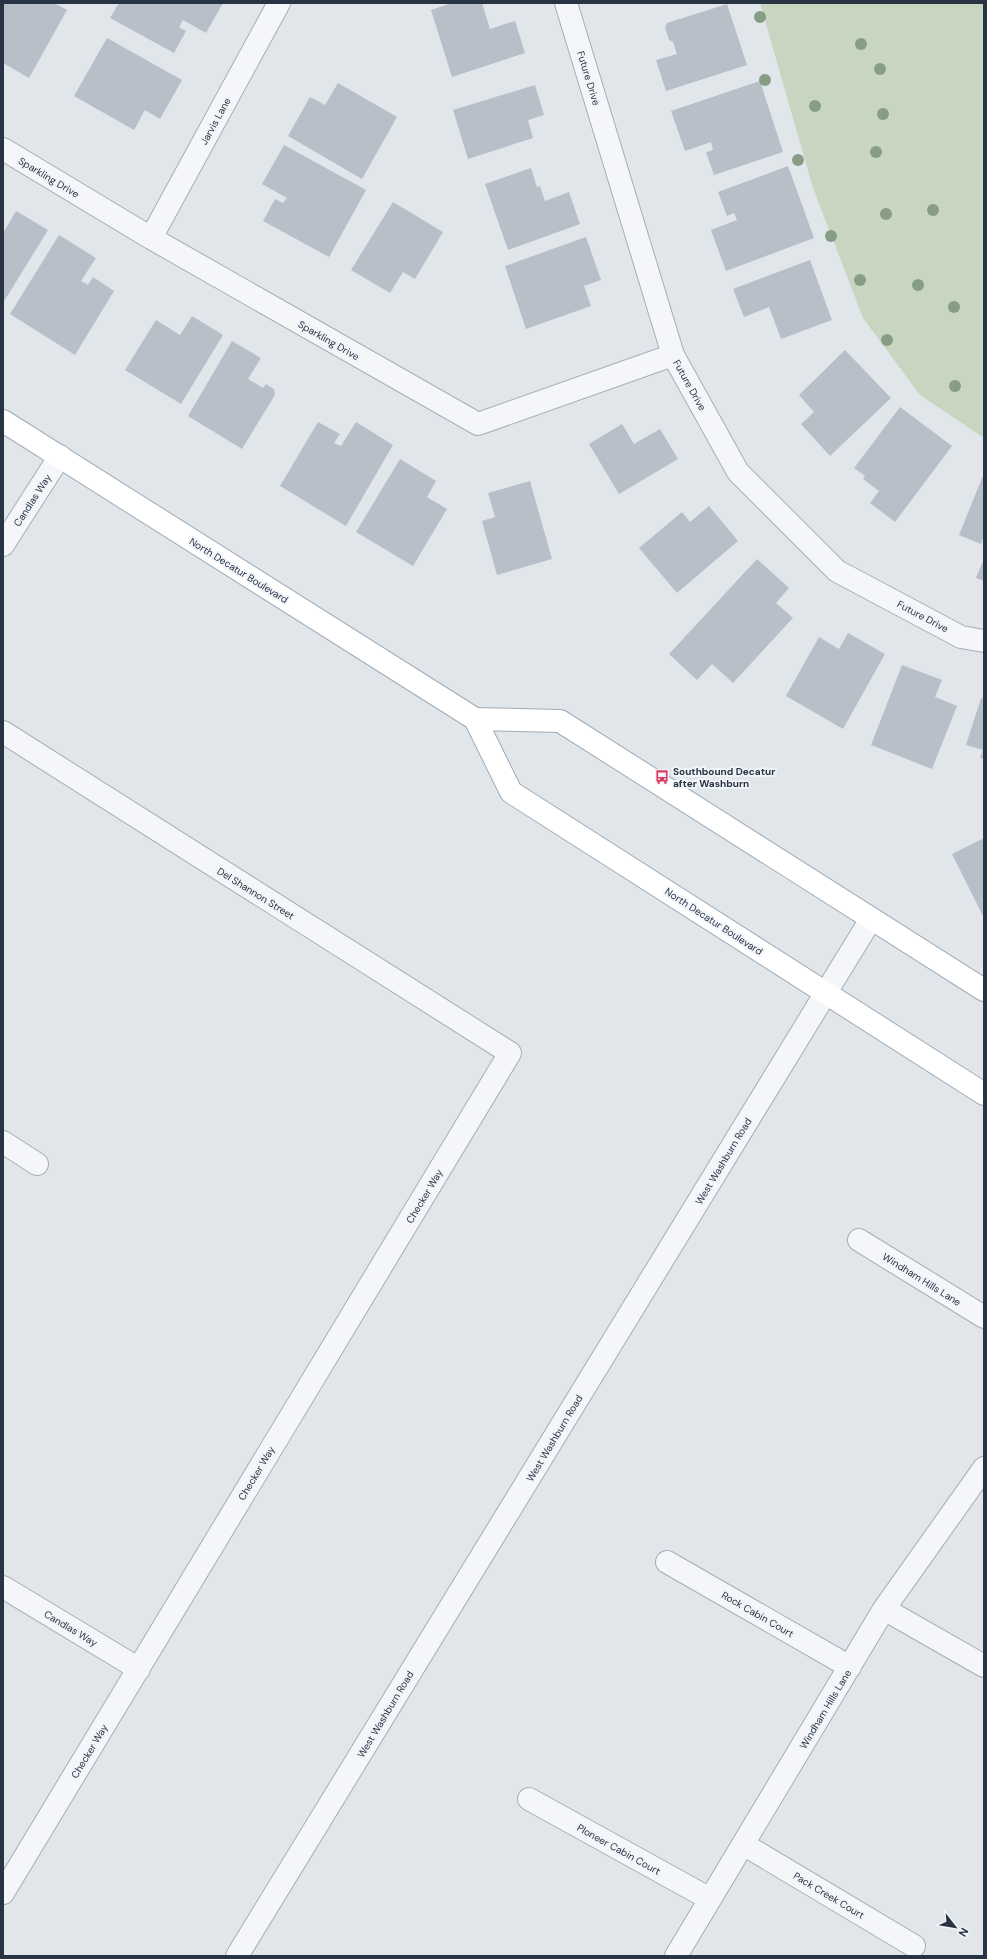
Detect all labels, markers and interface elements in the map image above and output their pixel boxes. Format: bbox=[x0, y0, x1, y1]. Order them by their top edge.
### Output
street label: Future Drive bbox=[574, 49, 603, 107]
street label: Jarvis Lane bbox=[197, 95, 234, 147]
street label: Sparkling Drive bbox=[16, 154, 82, 201]
street label: Sparkling Drive bbox=[296, 318, 362, 363]
street label: Future Drive bbox=[670, 357, 709, 413]
street label: Candlas Way bbox=[11, 471, 54, 529]
street label: North Decatur Boulevard bbox=[187, 535, 291, 606]
street label: Future Drive bbox=[895, 597, 951, 636]
place label: Southbound Decatur after Washburn bbox=[673, 765, 775, 790]
bus stop icon: Southbound Decatur after Washburn bbox=[654, 769, 670, 785]
street label: Del Shannon Street bbox=[215, 864, 297, 922]
street label: North Decatur Boulevard bbox=[662, 885, 765, 958]
street label: West Washburn Road bbox=[692, 1115, 754, 1207]
street label: Checker Way bbox=[403, 1166, 446, 1226]
street label: Windham Hills Lane bbox=[880, 1250, 964, 1309]
street label: West Washburn Road bbox=[523, 1392, 585, 1484]
street label: Checker Way bbox=[235, 1443, 278, 1503]
street label: Rock Cabin Court bbox=[719, 1589, 796, 1640]
street label: Candlas Way bbox=[42, 1607, 100, 1650]
street label: Windham Hills Lane bbox=[797, 1667, 854, 1751]
street label: West Washburn Road bbox=[354, 1668, 416, 1760]
street label: Checker Way bbox=[68, 1721, 111, 1781]
street label: Ploneer Cabin Court bbox=[575, 1821, 663, 1878]
street label: Pack Creek Court bbox=[791, 1869, 867, 1922]
north arrow bbox=[935, 1907, 975, 1947]
text: N bbox=[956, 1925, 972, 1939]

